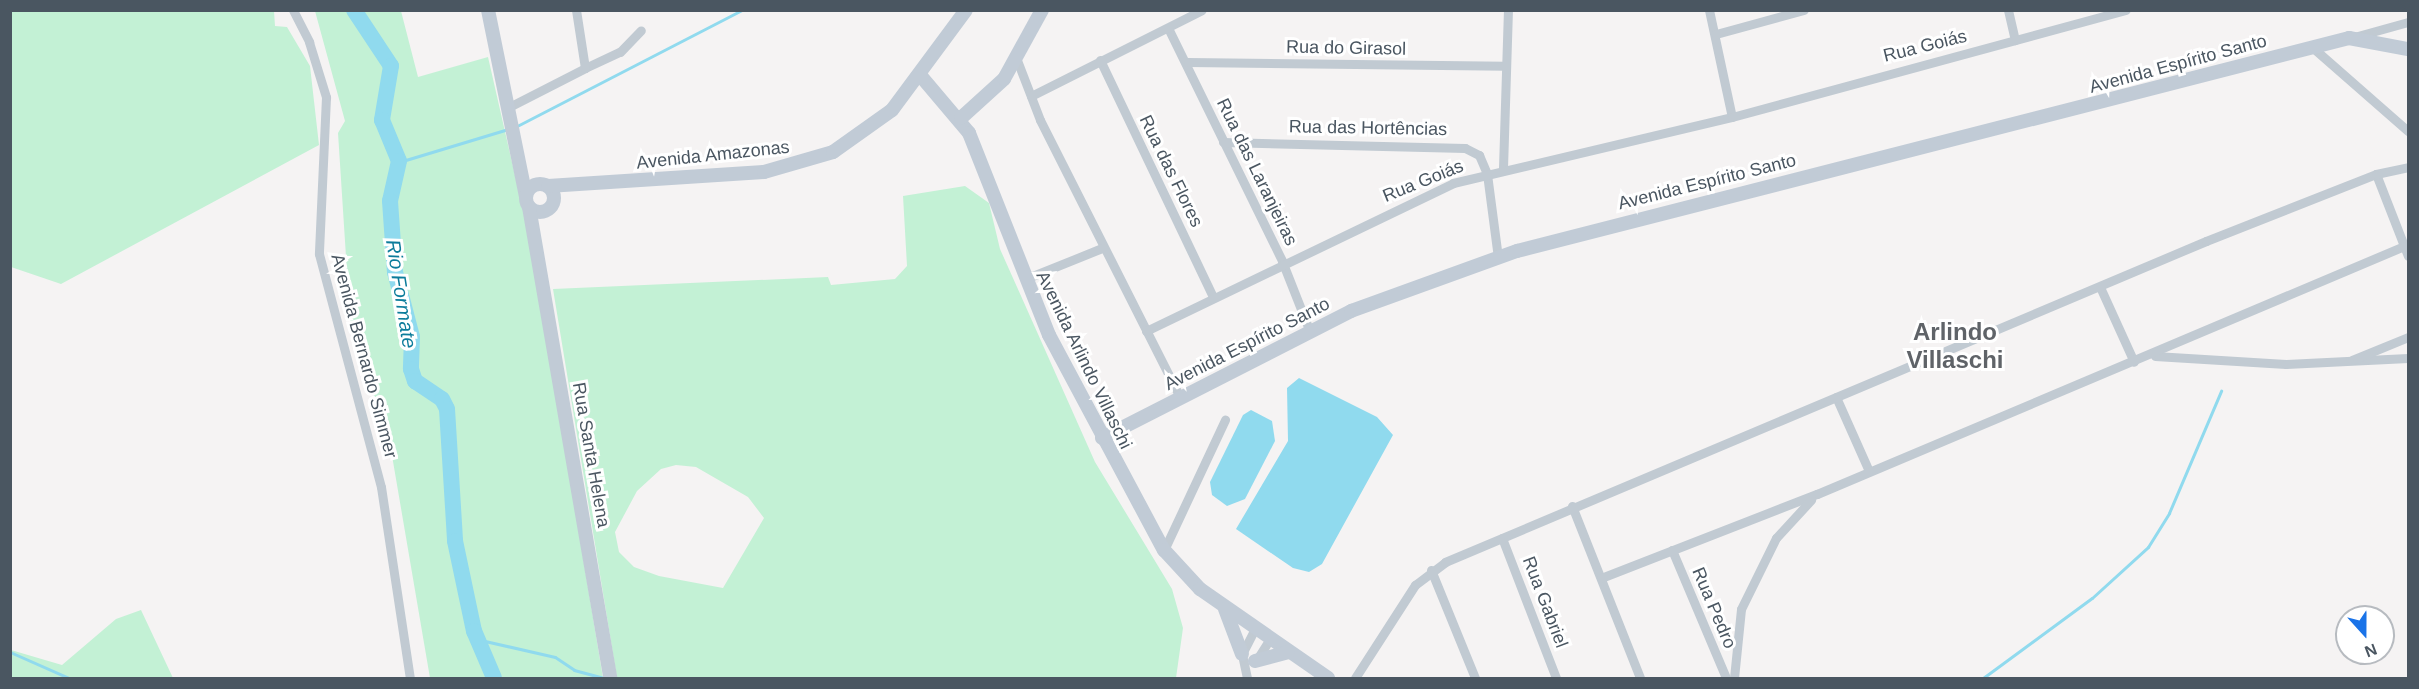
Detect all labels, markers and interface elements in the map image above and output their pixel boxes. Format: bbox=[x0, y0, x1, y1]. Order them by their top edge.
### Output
street label: Rua Goiás bbox=[1881, 25, 1969, 67]
street label: Avenida Espírito Santo bbox=[2087, 30, 2269, 98]
street label: Rua do Girasol bbox=[1286, 36, 1406, 60]
street label: Rua das Laranjeiras bbox=[1212, 95, 1302, 249]
street label: Rua das Flores bbox=[1135, 111, 1207, 231]
street label: Rua das Hortências bbox=[1289, 116, 1447, 140]
street label: Avenida Amazonas bbox=[635, 136, 791, 174]
street label: Avenida Espírito Santo bbox=[1616, 149, 1798, 215]
street label: Rua Goiás bbox=[1380, 155, 1466, 207]
water label: Rio Formate bbox=[381, 238, 421, 350]
street label: Avenida Bernardo Simmer bbox=[326, 251, 402, 461]
street label: Avenida Arlindo Villaschi bbox=[1031, 267, 1137, 453]
street label: Avenida Espírito Santo bbox=[1161, 293, 1333, 395]
district label: Arlindo Villaschi bbox=[1907, 318, 2003, 374]
street label: Rua Santa Helena bbox=[568, 381, 614, 529]
street label: Rua Gabriel bbox=[1518, 553, 1572, 651]
street label: Rua Pedro bbox=[1687, 564, 1741, 652]
north arrow bbox=[2335, 605, 2395, 665]
text: N bbox=[2362, 640, 2379, 660]

